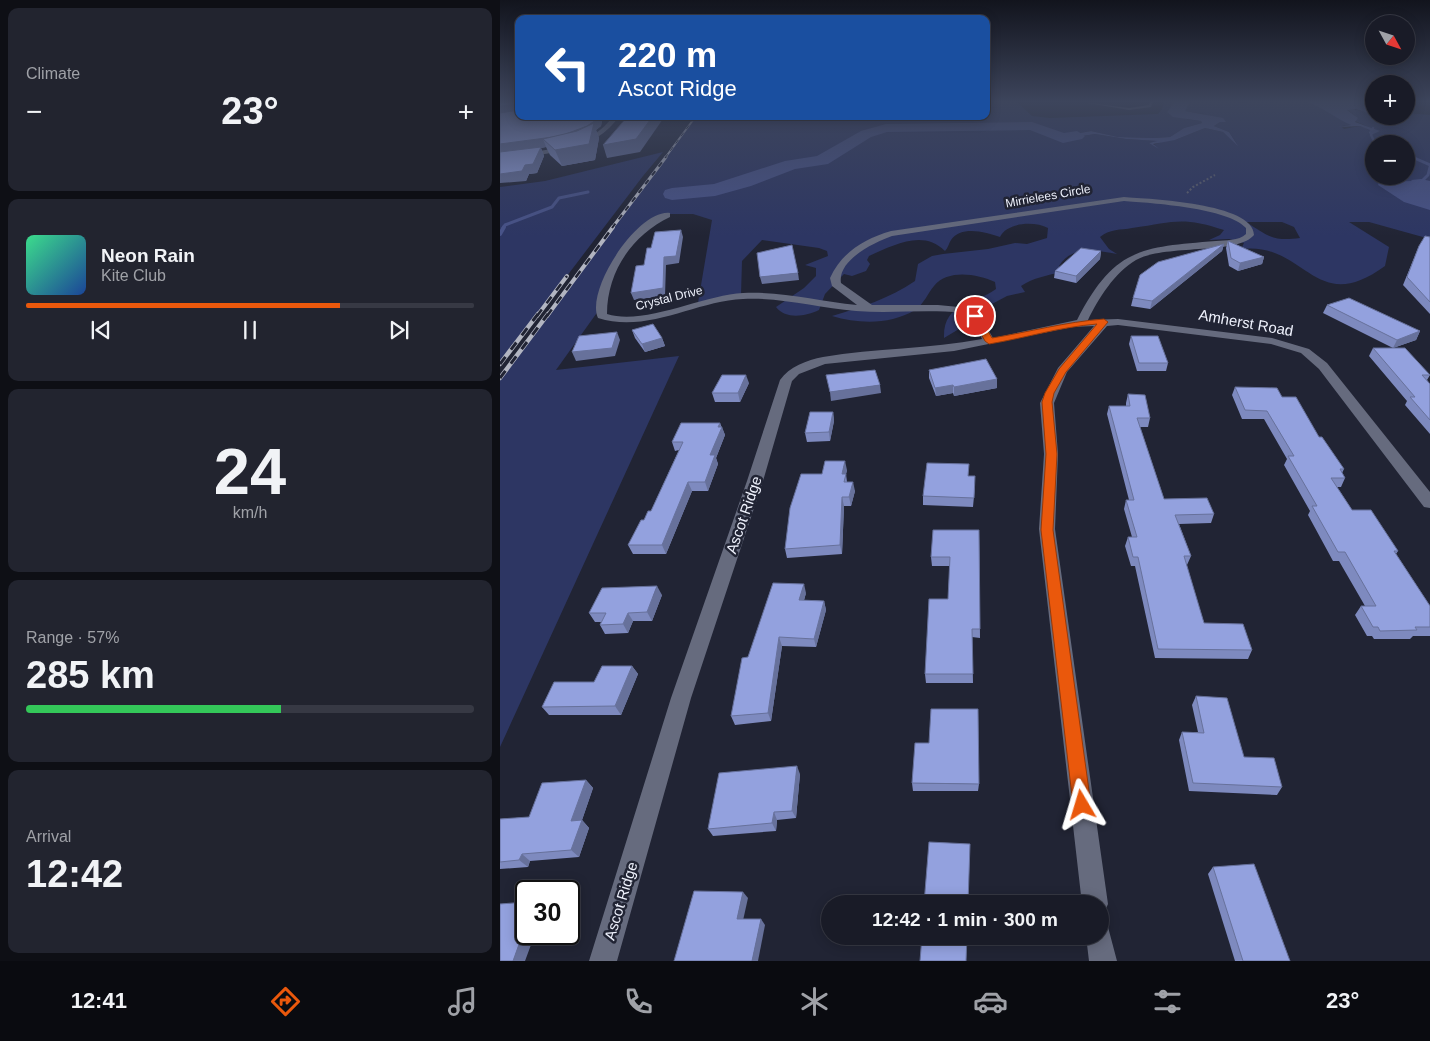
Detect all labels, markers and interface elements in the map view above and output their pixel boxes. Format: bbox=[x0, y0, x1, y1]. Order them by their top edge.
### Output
north arrow bbox=[1365, 15, 1415, 65]
map controls bbox=[1365, 15, 1415, 185]
icon: left bbox=[535, 35, 600, 100]
text: 220 m bbox=[618, 35, 717, 74]
text: Climate bbox=[26, 65, 80, 82]
button: + bbox=[1365, 75, 1415, 125]
text: Ascot Ridge bbox=[618, 76, 737, 101]
text: 23° bbox=[221, 90, 279, 132]
text: − bbox=[26, 96, 42, 127]
text: + bbox=[458, 96, 474, 127]
button: − bbox=[1365, 135, 1415, 185]
street label: Mirrielees Circle bbox=[1004, 182, 1092, 210]
text: Neon Rain bbox=[101, 245, 195, 266]
text: Kite Club bbox=[101, 267, 166, 284]
street label: Crystal Drive bbox=[634, 283, 704, 313]
pin bbox=[954, 295, 996, 337]
icon: arrive bbox=[961, 302, 989, 330]
street label: Amherst Road bbox=[1197, 306, 1295, 339]
icon: previous bbox=[87, 316, 115, 344]
icon: pause bbox=[236, 316, 264, 344]
icon: next bbox=[385, 316, 413, 344]
text: 24 bbox=[214, 435, 286, 508]
street label: Ascot Ridge bbox=[722, 474, 765, 556]
text: km/h bbox=[233, 504, 267, 521]
text: Range · 57% bbox=[26, 629, 119, 646]
text: 285 km bbox=[26, 654, 155, 696]
position arrow bbox=[1055, 778, 1107, 830]
text: Arrival bbox=[26, 828, 71, 845]
text: 12:42 bbox=[26, 853, 123, 895]
street label: Ascot Ridge bbox=[601, 860, 640, 942]
speed limit sign: 30 bbox=[515, 880, 580, 945]
text: 12:42 · 1 min · 300 m bbox=[872, 909, 1058, 930]
icon: directions bbox=[268, 984, 303, 1019]
icon: music bbox=[445, 984, 480, 1019]
icon: phone bbox=[621, 984, 656, 1019]
icon: climate bbox=[797, 984, 832, 1019]
icon: car bbox=[973, 984, 1008, 1019]
icon: filters bbox=[1150, 984, 1185, 1019]
text: 12:41 bbox=[71, 988, 127, 1013]
text: 23° bbox=[1326, 988, 1359, 1013]

